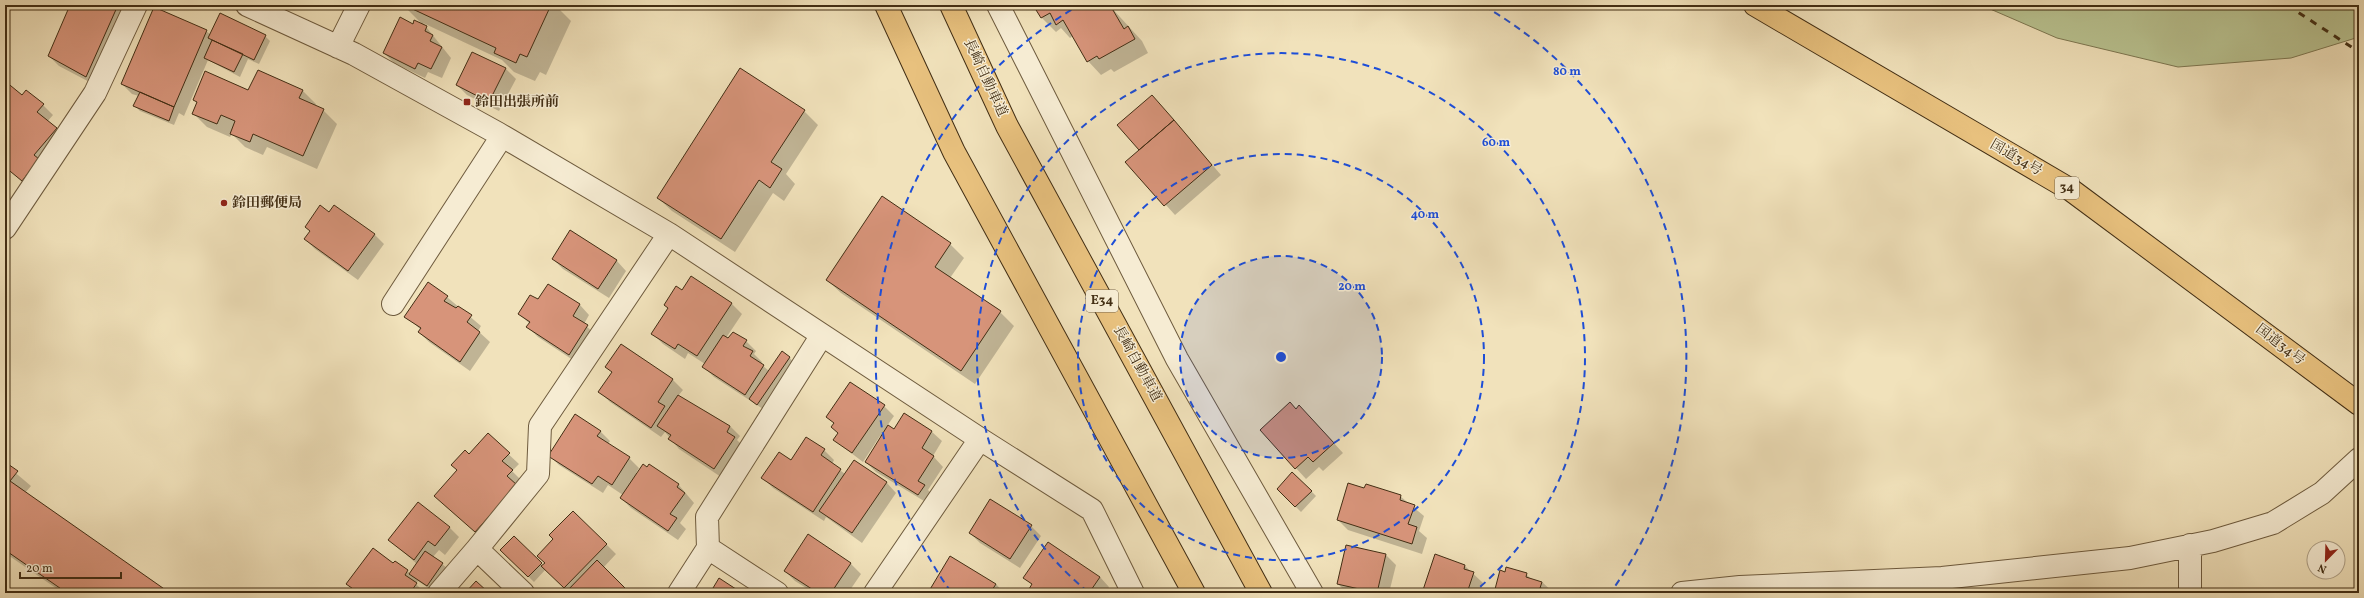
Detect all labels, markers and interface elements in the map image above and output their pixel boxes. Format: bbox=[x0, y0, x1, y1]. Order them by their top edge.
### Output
street label: 長崎自動車道 bbox=[959, 36, 1011, 120]
text: 80 m bbox=[1553, 64, 1581, 80]
place label: 鈴田出張所前 bbox=[475, 93, 559, 112]
marker: 鈴田出張所前 bbox=[462, 97, 472, 107]
text: 60 m bbox=[1482, 135, 1510, 151]
street label: 国道34号 bbox=[1986, 135, 2046, 181]
road number: 34 bbox=[2055, 177, 2079, 199]
place label: 鈴田郵便局 bbox=[232, 194, 302, 213]
marker: 鈴田郵便局 bbox=[219, 198, 229, 208]
text: 40 m bbox=[1411, 207, 1440, 223]
text: 20 m bbox=[1338, 279, 1366, 295]
road number: E34 bbox=[1086, 290, 1118, 312]
street label: 国道34号 bbox=[2251, 320, 2309, 370]
street label: 長崎自動車道 bbox=[1108, 323, 1166, 405]
centre of rings bbox=[1274, 350, 1288, 364]
north arrow bbox=[2306, 540, 2346, 580]
scale bar bbox=[20, 554, 121, 580]
text: N bbox=[2316, 559, 2329, 576]
text: 20 m bbox=[26, 561, 53, 577]

